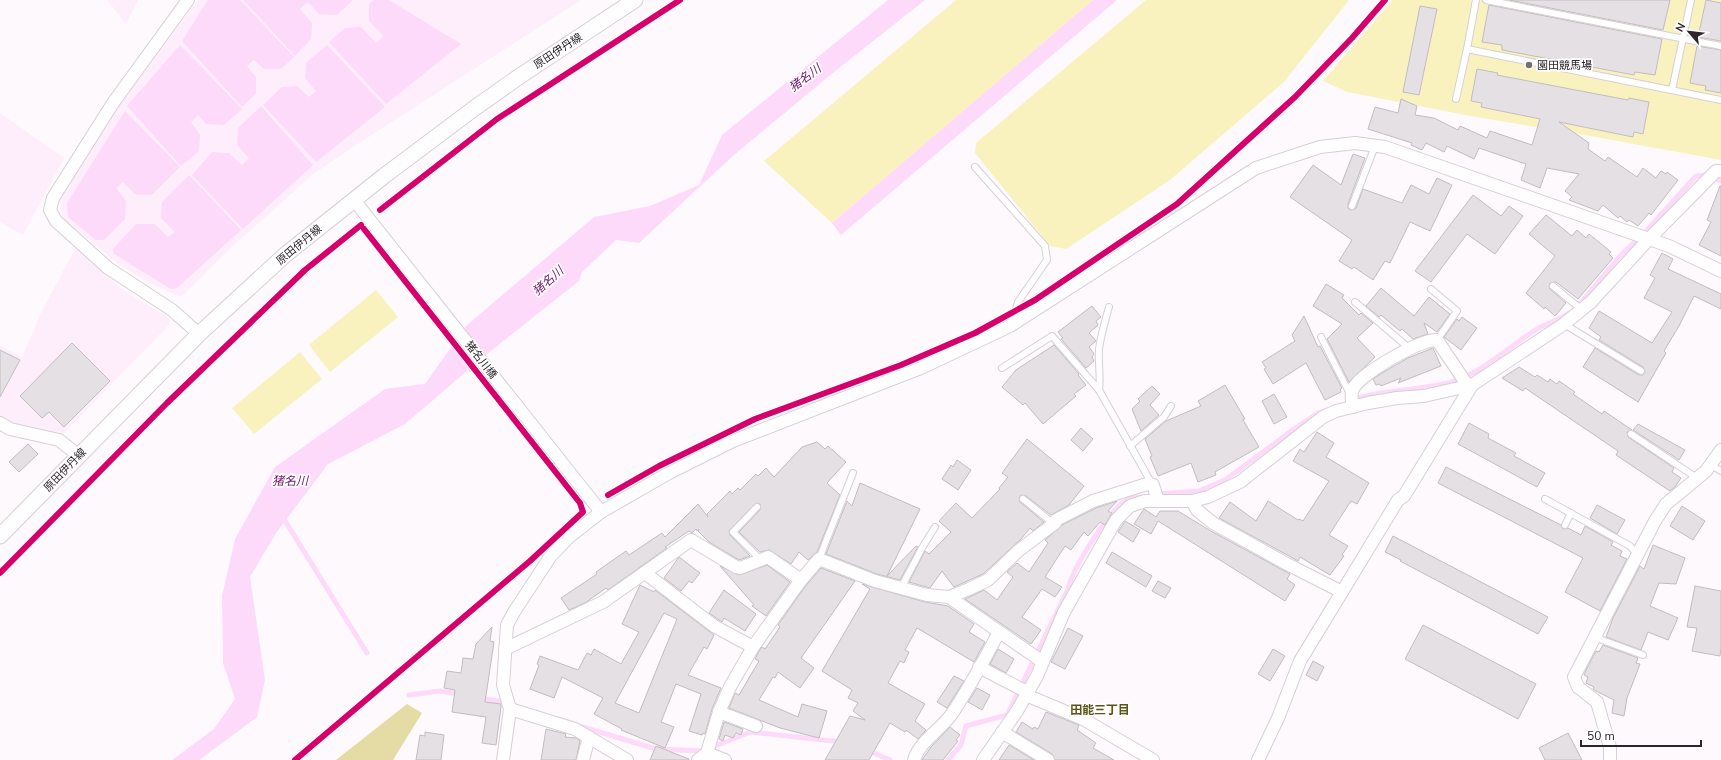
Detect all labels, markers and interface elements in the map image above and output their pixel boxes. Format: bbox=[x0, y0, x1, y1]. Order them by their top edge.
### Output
north arrow bbox=[1669, 12, 1709, 52]
text: N bbox=[1672, 20, 1689, 35]
street label: 原田伊丹線 bbox=[531, 30, 585, 72]
place label: 園田競馬場 bbox=[1537, 58, 1592, 73]
water label: 猪名川 bbox=[786, 60, 826, 95]
marker: 園田競馬場 bbox=[1524, 60, 1534, 70]
street label: 原田伊丹線 bbox=[273, 222, 325, 268]
water label: 猪名川 bbox=[529, 262, 568, 299]
street label: 猪名川橋 bbox=[462, 338, 500, 382]
street label: 原田伊丹線 bbox=[41, 445, 89, 495]
water label: 猪名川 bbox=[272, 473, 310, 489]
district label: 田能三丁目 bbox=[1070, 702, 1130, 718]
scale bar bbox=[1581, 722, 1701, 748]
text: 50 m bbox=[1587, 728, 1615, 744]

